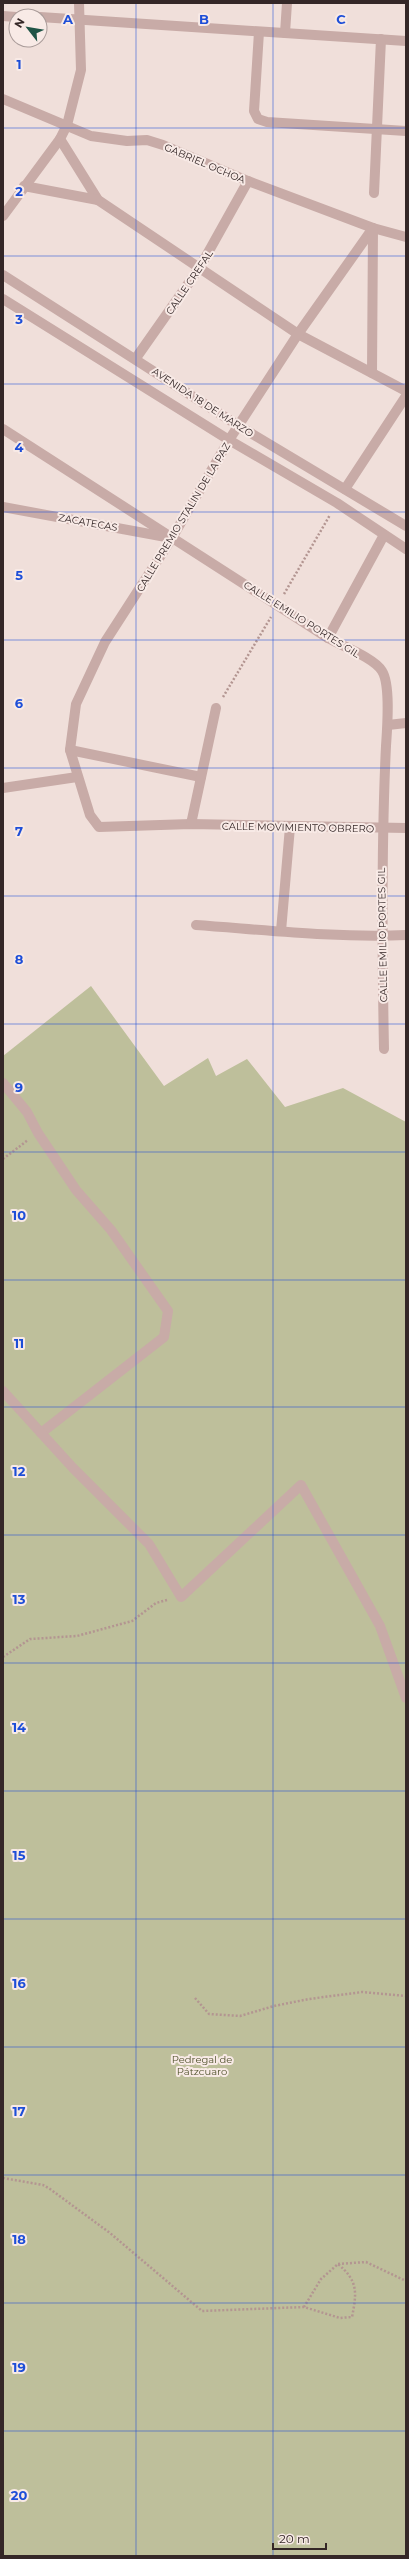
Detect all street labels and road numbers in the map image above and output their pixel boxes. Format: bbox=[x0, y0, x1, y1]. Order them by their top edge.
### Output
street label: GABRIEL OCHOA bbox=[162, 140, 248, 187]
street label: CALLE CREFAL bbox=[163, 247, 216, 317]
street label: AVENIDA 18 DE MARZO bbox=[150, 365, 256, 440]
street label: CALLE PREMIO STALIN DE LA PAZ bbox=[134, 440, 233, 594]
street label: ZACATECAS bbox=[57, 511, 119, 534]
street label: CALLE EMILIO PORTES GIL bbox=[241, 578, 362, 661]
street label: CALLE MOVIMIENTO OBRERO bbox=[222, 820, 374, 835]
street label: CALLE EMILIO PORTES GIL bbox=[375, 867, 390, 1003]

